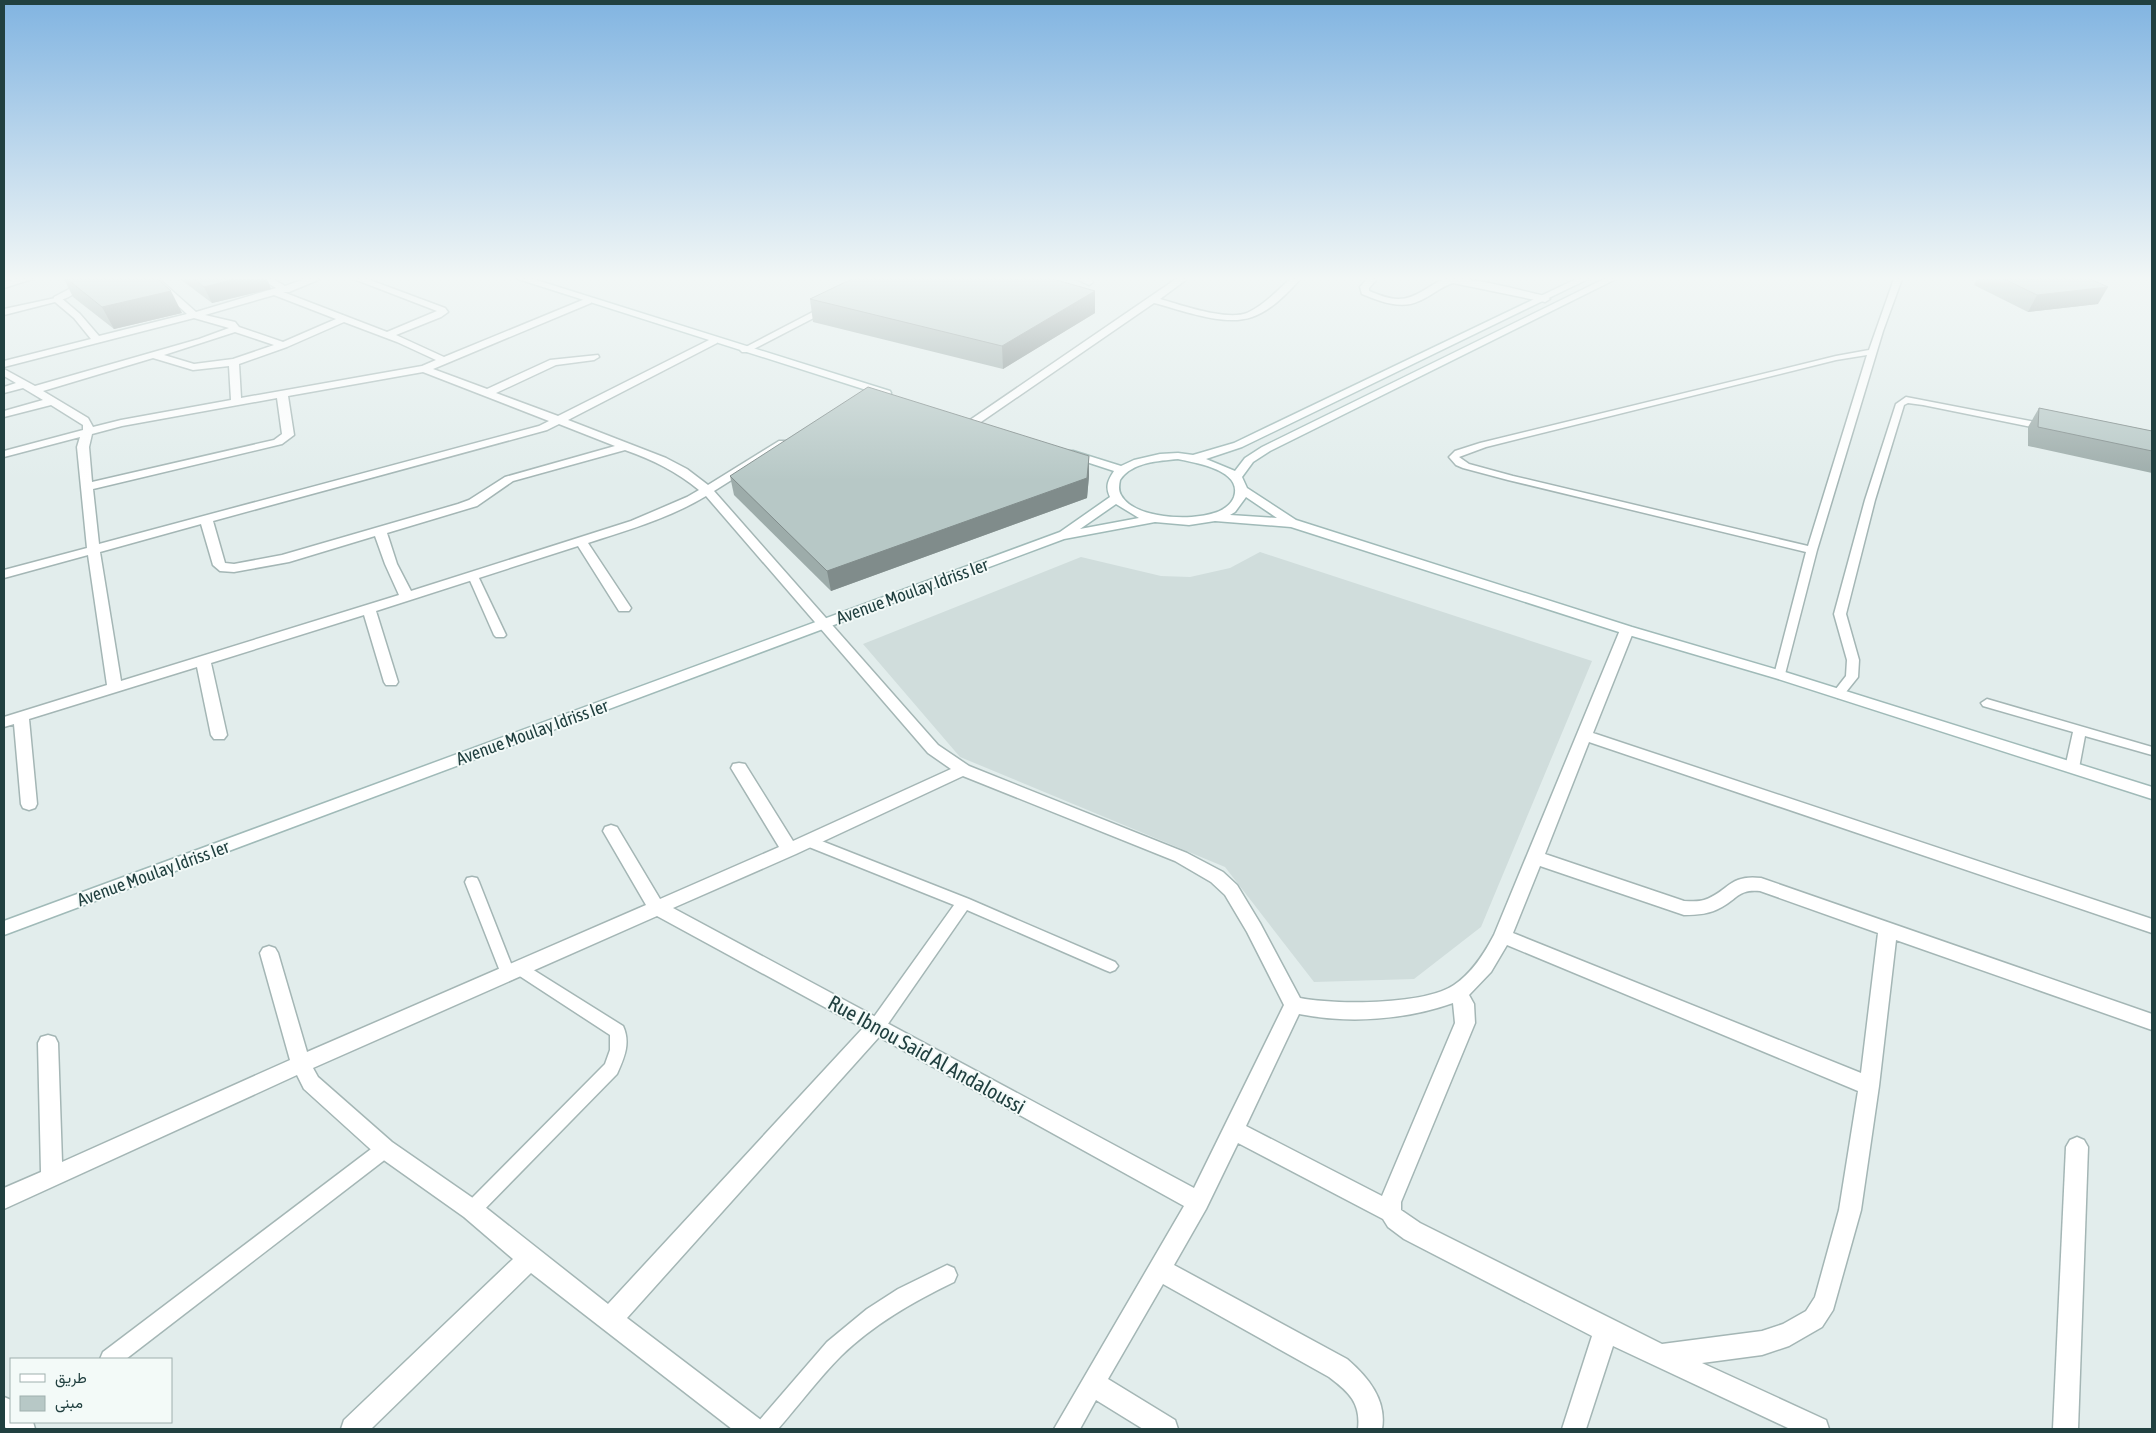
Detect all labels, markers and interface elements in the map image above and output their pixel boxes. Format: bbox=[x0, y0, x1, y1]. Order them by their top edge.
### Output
street label: Avenue Moulay Idriss Ier bbox=[833, 553, 992, 628]
street label: Avenue Moulay Idriss Ier bbox=[453, 694, 612, 769]
street label: Avenue Moulay Idriss Ier bbox=[74, 835, 233, 910]
street label: Rue Ibnou Said Al Andaloussi bbox=[824, 990, 1030, 1118]
legend bbox=[10, 1358, 172, 1423]
text: طريق bbox=[55, 1369, 87, 1388]
text: مبنى bbox=[55, 1394, 83, 1413]

